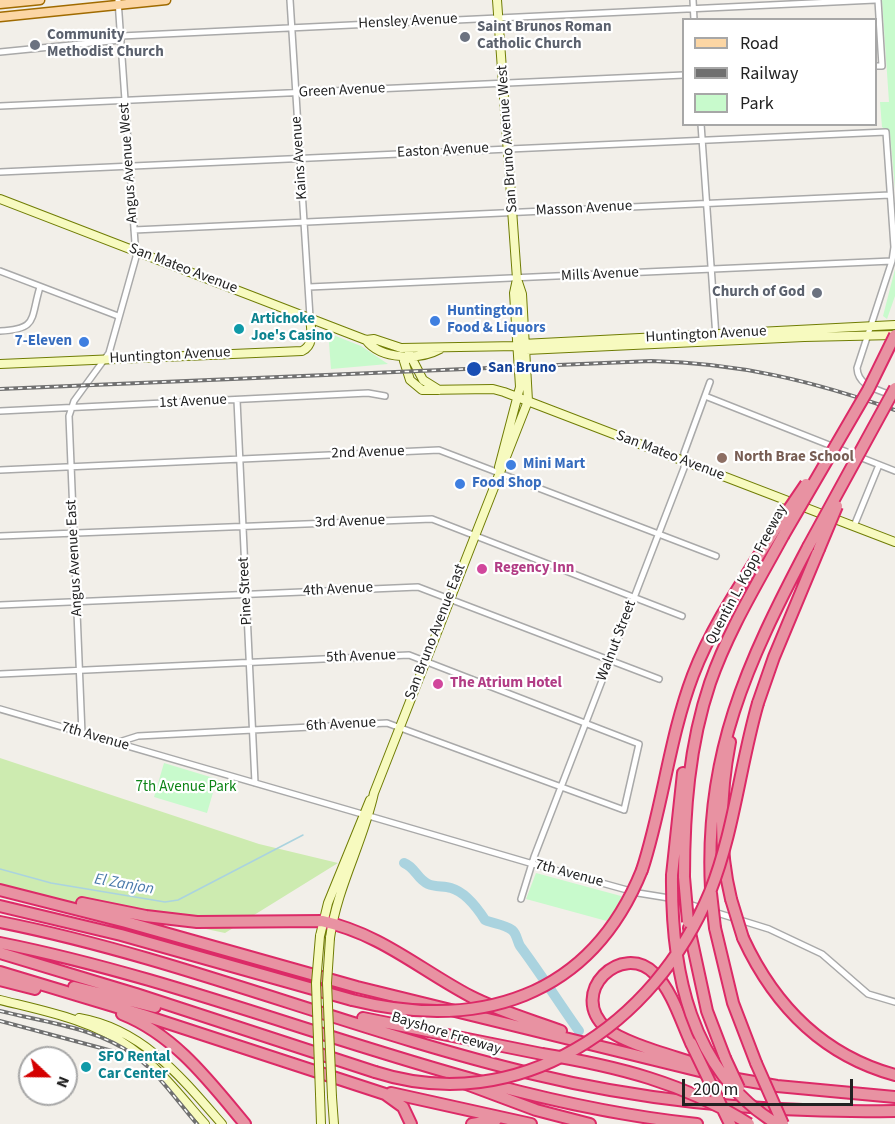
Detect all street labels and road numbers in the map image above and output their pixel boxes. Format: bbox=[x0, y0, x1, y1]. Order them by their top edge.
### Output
street label: Hensley Avenue bbox=[358, 10, 458, 34]
street label: San Bruno Avenue West bbox=[494, 65, 522, 213]
street label: Green Avenue bbox=[298, 80, 386, 102]
street label: Angus Avenue West bbox=[116, 102, 142, 224]
street label: Kains Avenue bbox=[288, 116, 312, 200]
street label: Easton Avenue bbox=[397, 140, 489, 162]
street label: Masson Avenue bbox=[535, 197, 633, 221]
street label: San Mateo Avenue bbox=[126, 240, 240, 298]
street label: Mills Avenue bbox=[561, 264, 639, 286]
street label: Huntington Avenue bbox=[645, 323, 767, 347]
street label: Huntington Avenue bbox=[109, 344, 231, 368]
street label: 1st Avenue bbox=[159, 391, 227, 413]
street label: San Mateo Avenue bbox=[613, 427, 727, 485]
street label: 2nd Avenue bbox=[331, 443, 405, 463]
street label: Angus Avenue East bbox=[63, 499, 87, 617]
street label: Quentin L. Kopp Freeway bbox=[702, 502, 792, 648]
street label: 3rd Avenue bbox=[315, 512, 385, 532]
street label: Pine Street bbox=[235, 556, 257, 626]
street label: San Bruno Avenue East bbox=[402, 562, 470, 702]
street label: 4th Avenue bbox=[303, 579, 373, 601]
street label: Walnut Street bbox=[593, 598, 641, 684]
street label: 5th Avenue bbox=[326, 647, 396, 667]
street label: 6th Avenue bbox=[306, 714, 376, 736]
street label: 7th Avenue bbox=[59, 719, 131, 755]
street label: 7th Avenue bbox=[533, 856, 605, 892]
street label: Bayshore Freeway bbox=[389, 1009, 503, 1059]

